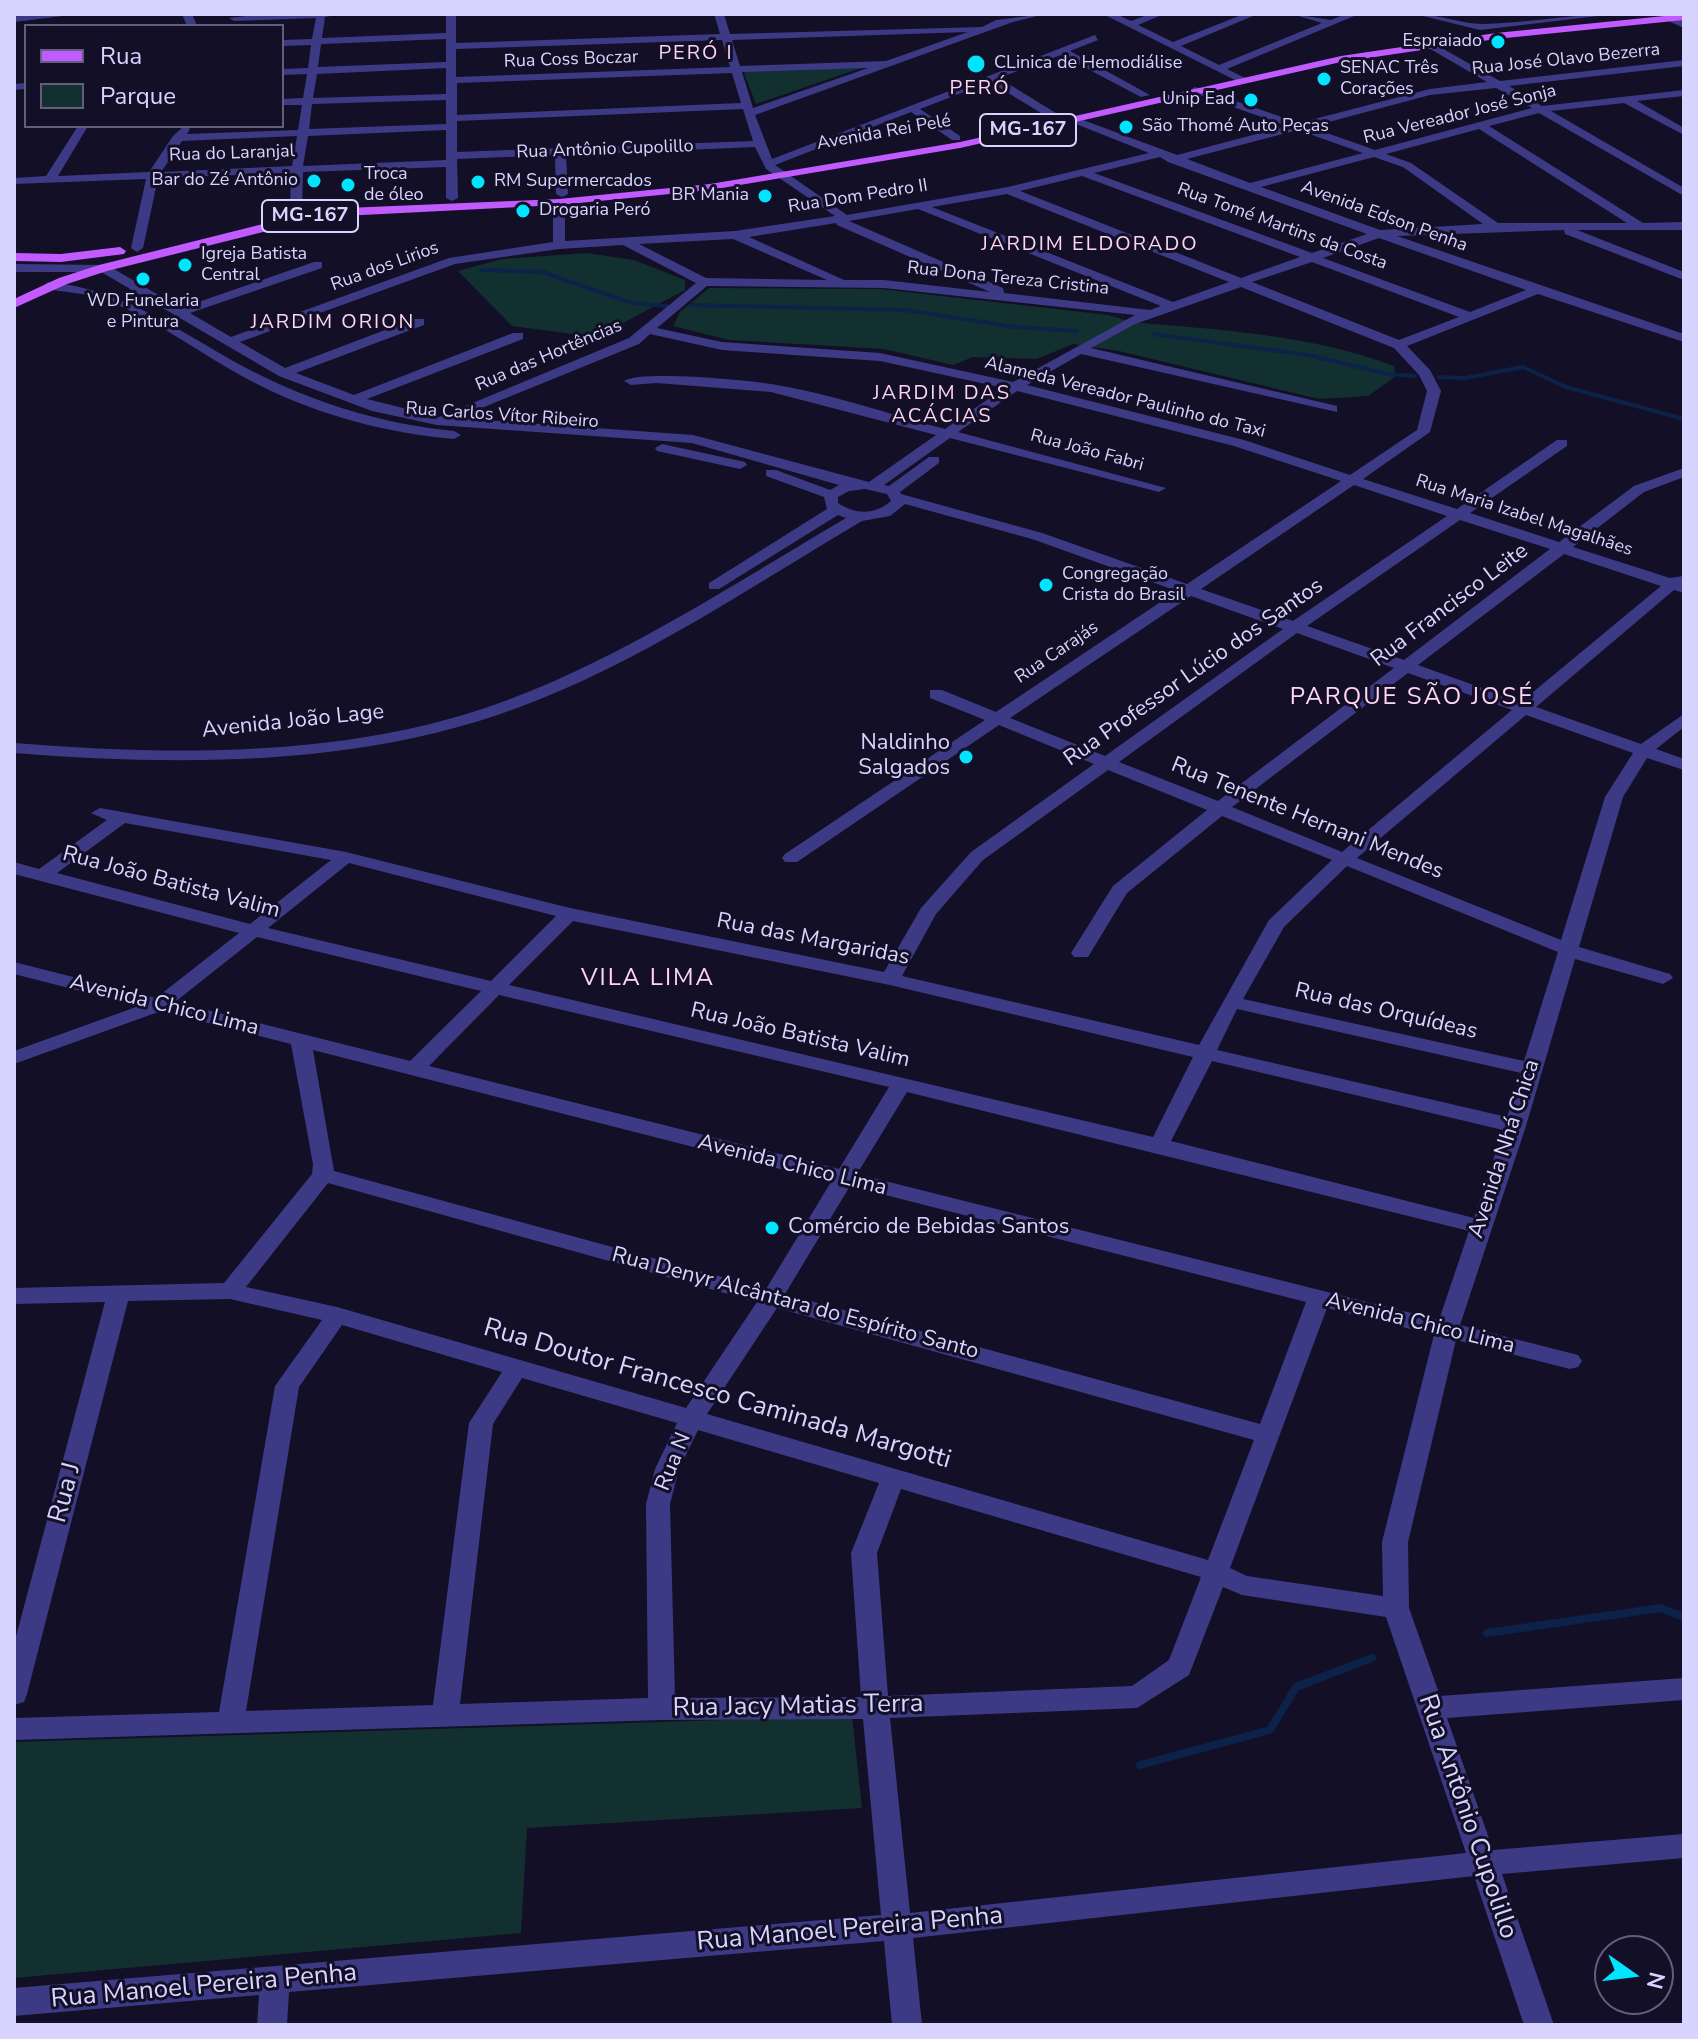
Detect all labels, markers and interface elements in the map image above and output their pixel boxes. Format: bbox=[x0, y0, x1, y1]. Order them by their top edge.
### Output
legend bbox=[24, 24, 284, 128]
place label: Espraiado bbox=[1402, 31, 1482, 53]
marker: Espraiado bbox=[1489, 33, 1507, 51]
street label: Rua José Olavo Bezerra bbox=[1471, 39, 1661, 81]
text: Rua bbox=[100, 40, 142, 72]
district label: PERÓ I bbox=[658, 42, 734, 66]
street label: Rua Coss Boczar bbox=[503, 47, 639, 73]
marker: CLinica de Hemodiálise bbox=[965, 53, 987, 75]
place label: CLinica de Hemodiálise bbox=[994, 53, 1182, 75]
place label: SENAC Três Corações bbox=[1340, 58, 1439, 100]
marker: SENAC Três Corações bbox=[1315, 70, 1333, 88]
district label: PERÓ bbox=[950, 77, 1010, 101]
text: Parque bbox=[100, 80, 176, 112]
street label: Rua Vereador José Sonja bbox=[1361, 81, 1559, 149]
place label: Unip Ead bbox=[1162, 89, 1235, 111]
marker: Unip Ead bbox=[1242, 91, 1260, 109]
street label: Avenida Rei Pelé bbox=[815, 111, 953, 155]
road number: MG-167 bbox=[980, 114, 1076, 146]
place label: São Thomé Auto Peças bbox=[1142, 116, 1329, 138]
marker: São Thomé Auto Peças bbox=[1117, 118, 1135, 136]
street label: Rua Antônio Cupolillo bbox=[516, 136, 694, 164]
street label: Rua do Laranjal bbox=[169, 141, 295, 167]
place label: Troca de óleo bbox=[364, 164, 424, 206]
place label: Bar do Zé Antônio bbox=[152, 170, 298, 192]
place label: RM Supermercados bbox=[494, 171, 652, 193]
marker: Bar do Zé Antônio bbox=[305, 172, 323, 190]
marker: RM Supermercados bbox=[469, 173, 487, 191]
street label: Rua Dom Pedro II bbox=[787, 175, 929, 219]
marker: Troca de óleo bbox=[339, 176, 357, 194]
street label: Avenida Edson Penha bbox=[1298, 177, 1470, 257]
street label: Rua Tomé Martins da Costa bbox=[1174, 179, 1390, 275]
place label: BR Mania bbox=[671, 185, 749, 207]
marker: BR Mania bbox=[756, 187, 774, 205]
road number: MG-167 bbox=[262, 200, 358, 232]
place label: Drogaria Peró bbox=[539, 200, 650, 222]
marker: Drogaria Peró bbox=[514, 202, 532, 220]
district label: JARDIM ELDORADO bbox=[981, 233, 1199, 257]
street label: Rua dos Lirios bbox=[328, 237, 442, 297]
place label: Igreja Batista Central bbox=[201, 244, 307, 286]
marker: Igreja Batista Central bbox=[176, 256, 194, 274]
street label: Rua Dona Tereza Cristina bbox=[906, 258, 1110, 300]
marker: WD Funelaria e Pintura bbox=[134, 270, 152, 288]
place label: WD Funelaria e Pintura bbox=[87, 291, 199, 334]
district label: JARDIM ORION bbox=[251, 311, 415, 335]
street label: Rua das Hortências bbox=[473, 315, 625, 397]
street label: Alameda Vereador Paulinho do Taxi bbox=[982, 353, 1268, 443]
district label: JARDIM DAS ACÁCIAS bbox=[873, 382, 1011, 429]
street label: Rua Carlos Vítor Ribeiro bbox=[405, 398, 599, 434]
street label: Rua João Fabri bbox=[1028, 425, 1146, 477]
street label: Rua Maria Izabel Magalhães bbox=[1413, 471, 1635, 561]
street label: Rua Francisco Leite bbox=[1366, 538, 1534, 674]
place label: Congregação Crista do Brasil bbox=[1062, 564, 1185, 606]
street label: Rua Professor Lúcio dos Santos bbox=[1059, 573, 1329, 773]
marker: Congregação Crista do Brasil bbox=[1037, 576, 1055, 594]
street label: Rua Carajás bbox=[1011, 617, 1103, 689]
district label: PARQUE SÃO JOSÉ bbox=[1290, 684, 1534, 712]
street label: Avenida João Lage bbox=[201, 699, 385, 745]
place label: Naldinho Salgados bbox=[858, 731, 950, 782]
marker: Naldinho Salgados bbox=[957, 748, 975, 766]
street label: Rua Tenente Hernani Mendes bbox=[1167, 752, 1447, 886]
street label: Rua João Batista Valim bbox=[59, 841, 283, 925]
street label: Rua das Margaridas bbox=[714, 908, 912, 972]
district label: VILA LIMA bbox=[581, 965, 715, 993]
street label: Avenida Chico Lima bbox=[67, 970, 261, 1042]
street label: Rua das Orquídeas bbox=[1292, 978, 1480, 1046]
street label: Rua João Batista Valim bbox=[688, 998, 912, 1074]
street label: Avenida Nhá Chica bbox=[1464, 1056, 1546, 1242]
street label: Avenida Chico Lima bbox=[695, 1130, 889, 1202]
place label: Comércio de Bebidas Santos bbox=[788, 1215, 1069, 1241]
marker: Comércio de Bebidas Santos bbox=[763, 1219, 781, 1237]
street label: Rua Denyr Alcântara do Espírito Santo bbox=[609, 1242, 981, 1366]
street label: Avenida Chico Lima bbox=[1323, 1288, 1517, 1360]
street label: Rua Doutor Francesco Caminada Margotti bbox=[480, 1313, 954, 1477]
street label: Rua N bbox=[650, 1429, 698, 1495]
street label: Rua J bbox=[43, 1460, 89, 1526]
street label: Rua Jacy Matias Terra bbox=[672, 1689, 924, 1725]
street label: Rua Antônio Cupolillo bbox=[1411, 1691, 1523, 1943]
street label: Rua Manoel Pereira Penha bbox=[696, 1901, 1004, 1959]
north arrow bbox=[1594, 1935, 1674, 2015]
street label: Rua Manoel Pereira Penha bbox=[50, 1958, 358, 2016]
text: N bbox=[1639, 1969, 1672, 1992]

